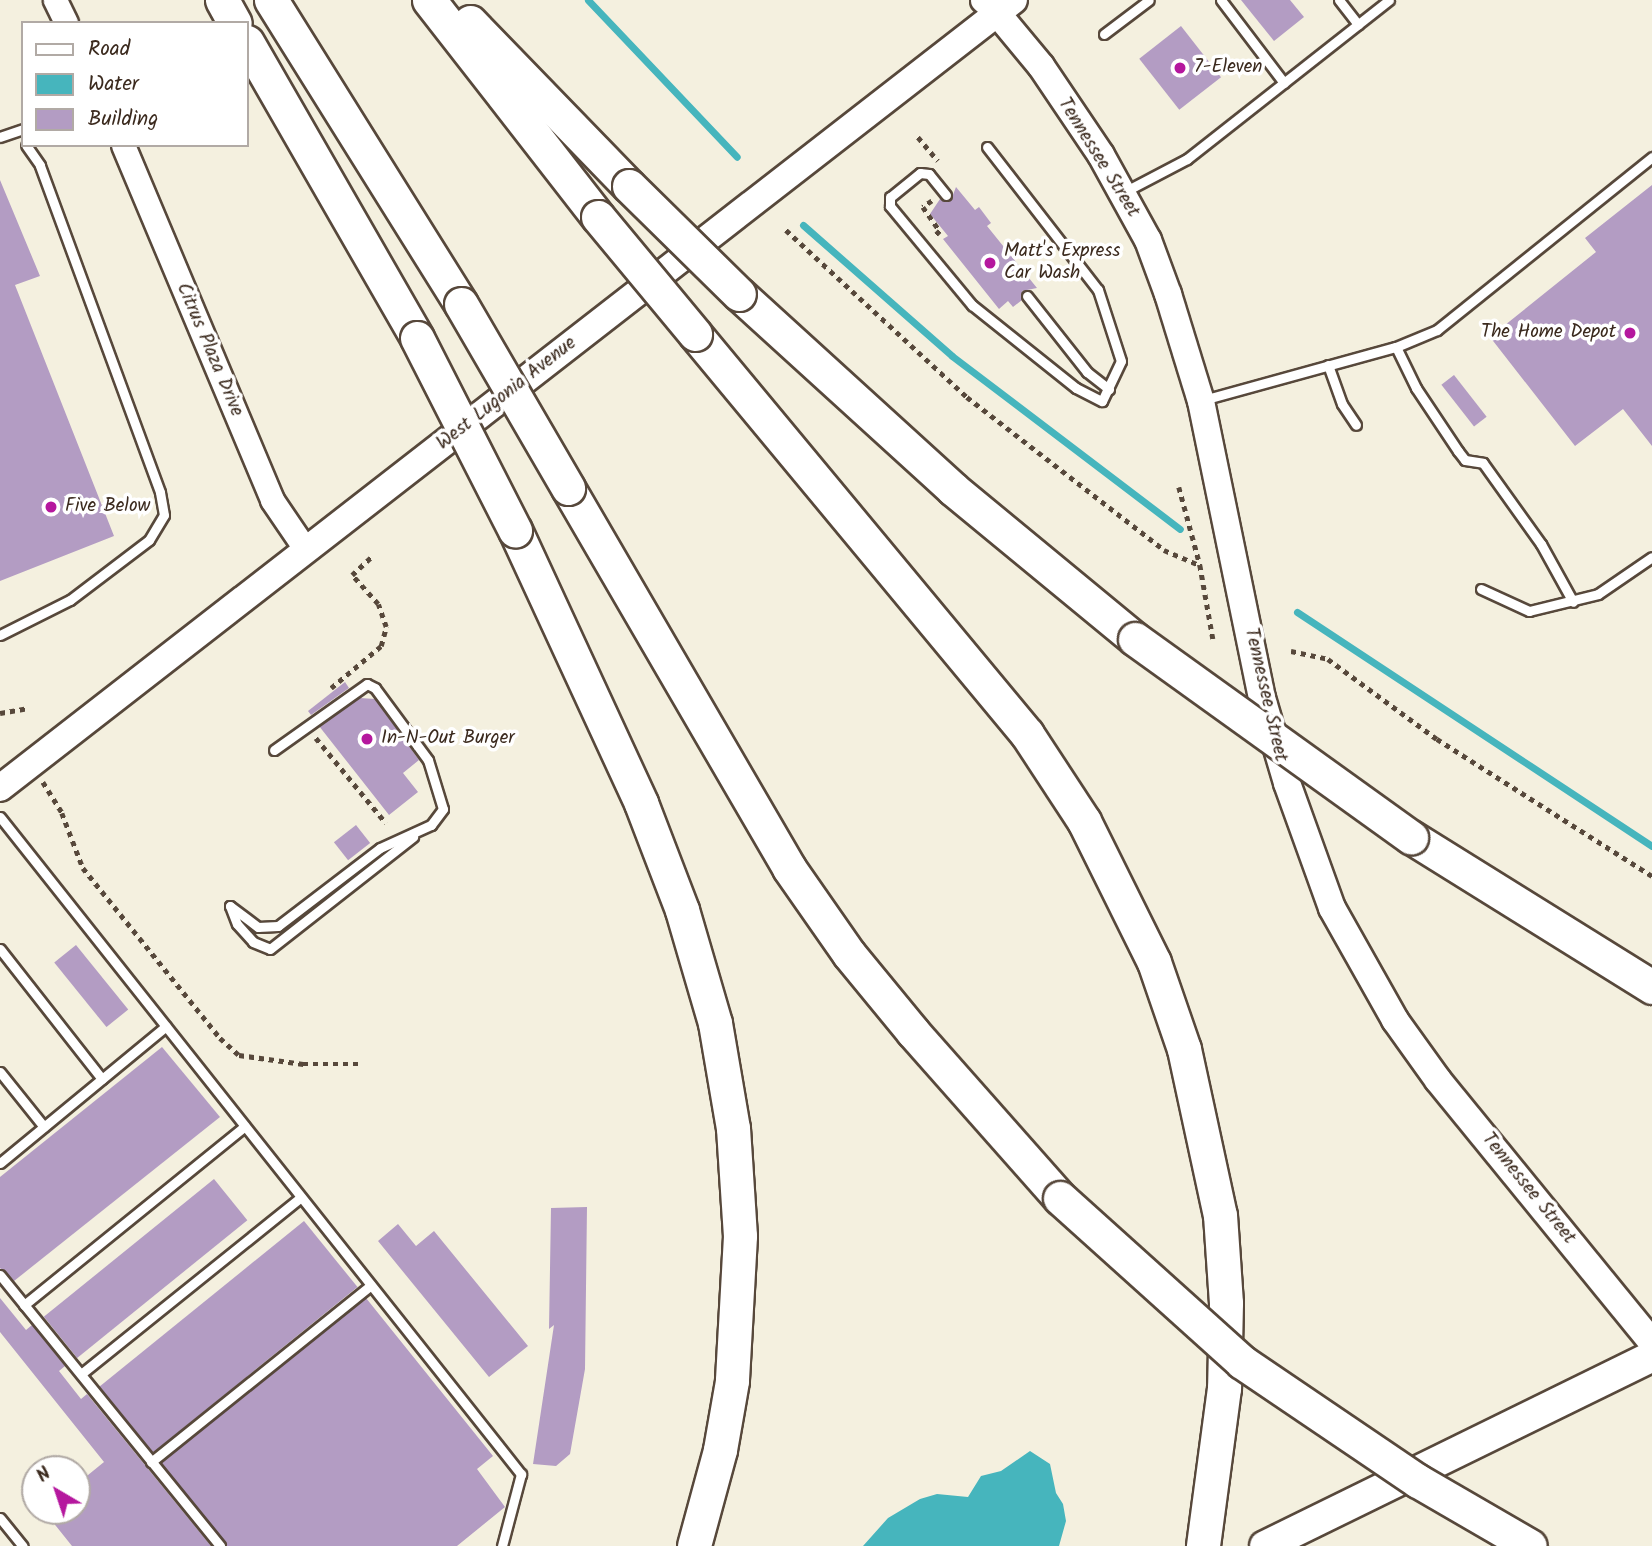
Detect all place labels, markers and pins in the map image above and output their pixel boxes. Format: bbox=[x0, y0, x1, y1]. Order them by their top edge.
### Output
place label: 7-Eleven bbox=[1194, 57, 1262, 79]
marker: 7-Eleven bbox=[1172, 60, 1188, 76]
place label: Matt's Express Car Wash bbox=[1004, 241, 1120, 285]
marker: Matt's Express Car Wash bbox=[982, 255, 998, 271]
place label: The Home Depot bbox=[1481, 322, 1616, 344]
marker: The Home Depot bbox=[1622, 325, 1638, 341]
place label: Five Below bbox=[65, 496, 150, 518]
marker: Five Below bbox=[43, 499, 59, 515]
place label: In-N-Out Burger bbox=[381, 728, 514, 750]
marker: In-N-Out Burger bbox=[359, 731, 375, 747]

